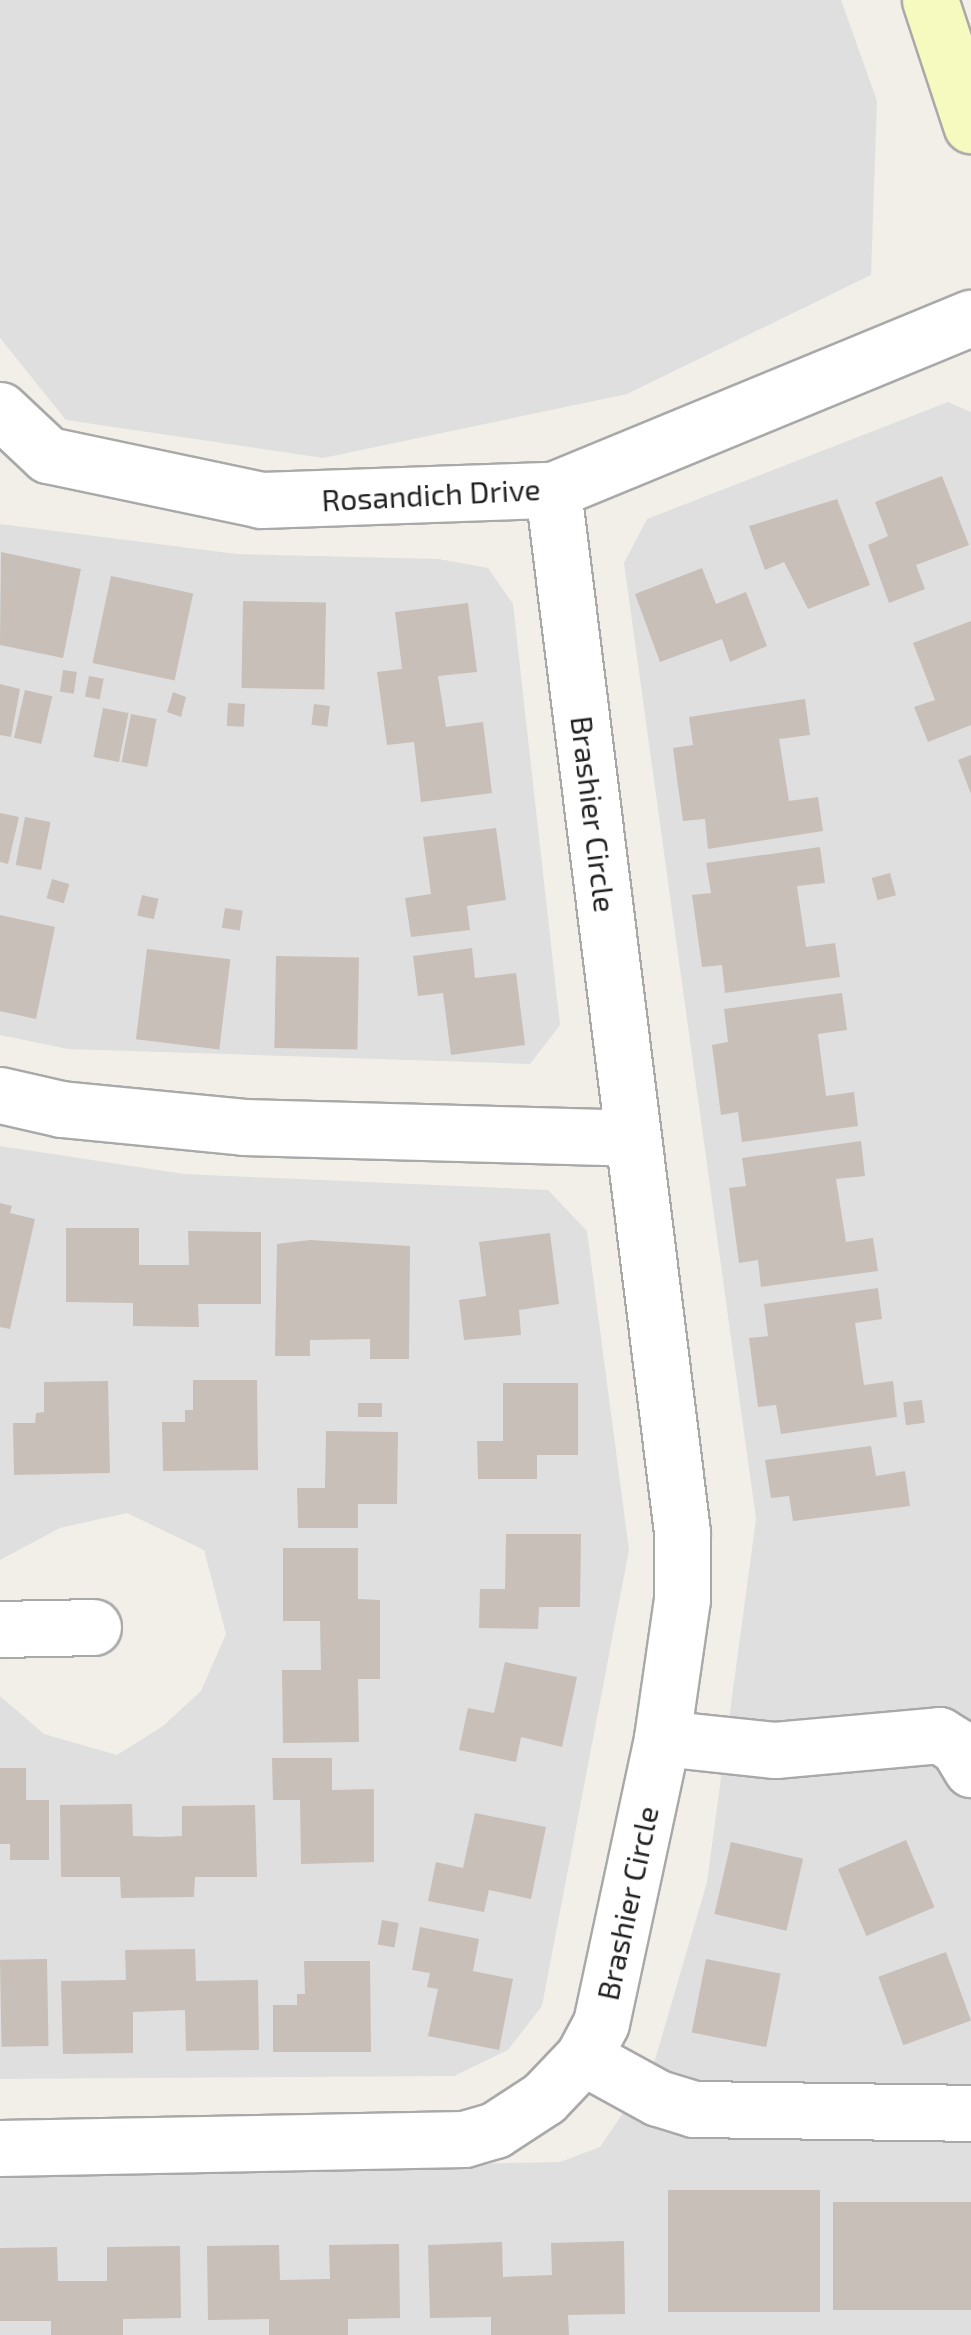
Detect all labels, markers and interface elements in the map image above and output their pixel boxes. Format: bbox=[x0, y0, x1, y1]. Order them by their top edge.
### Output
street label: Rosandich Drive bbox=[321, 470, 541, 518]
street label: Brashier Circle bbox=[564, 714, 624, 914]
street label: Brashier Circle bbox=[589, 1802, 665, 2004]

